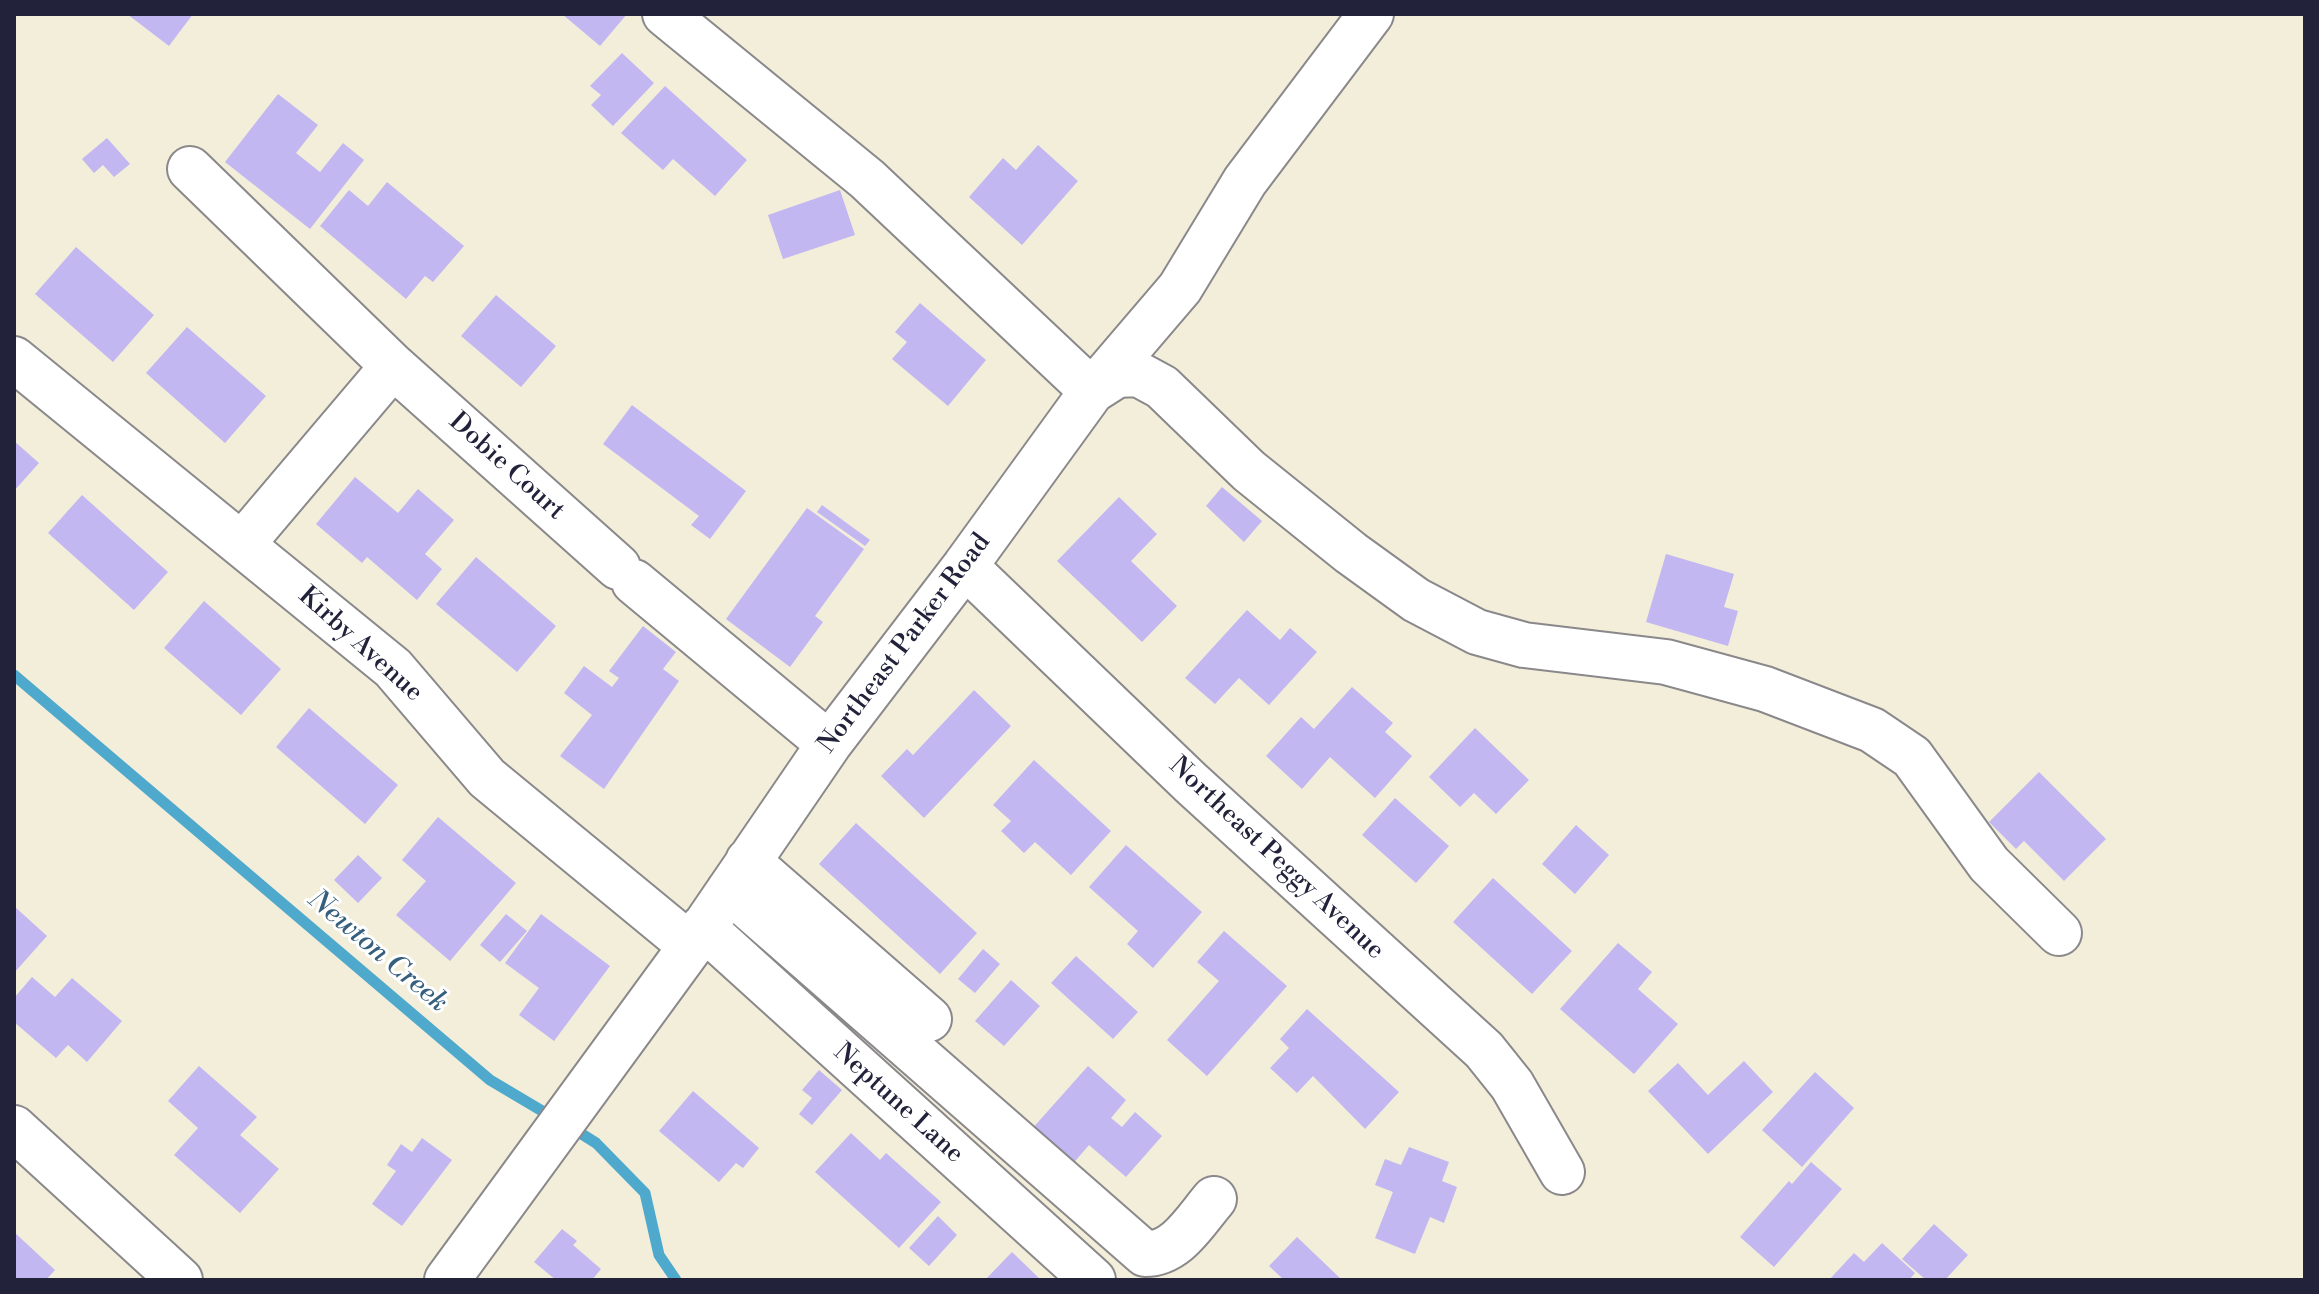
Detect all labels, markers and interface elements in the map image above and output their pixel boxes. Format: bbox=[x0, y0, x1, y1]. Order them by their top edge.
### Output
street label: Dobie Court bbox=[442, 407, 570, 527]
street label: Northeast Parker Road bbox=[812, 528, 998, 760]
street label: Kirby Avenue bbox=[291, 581, 429, 709]
street label: Northeast Peggy Avenue bbox=[1162, 751, 1390, 967]
water label: Newton Creek bbox=[300, 884, 454, 1020]
street label: Neptune Lane bbox=[827, 1037, 969, 1171]

